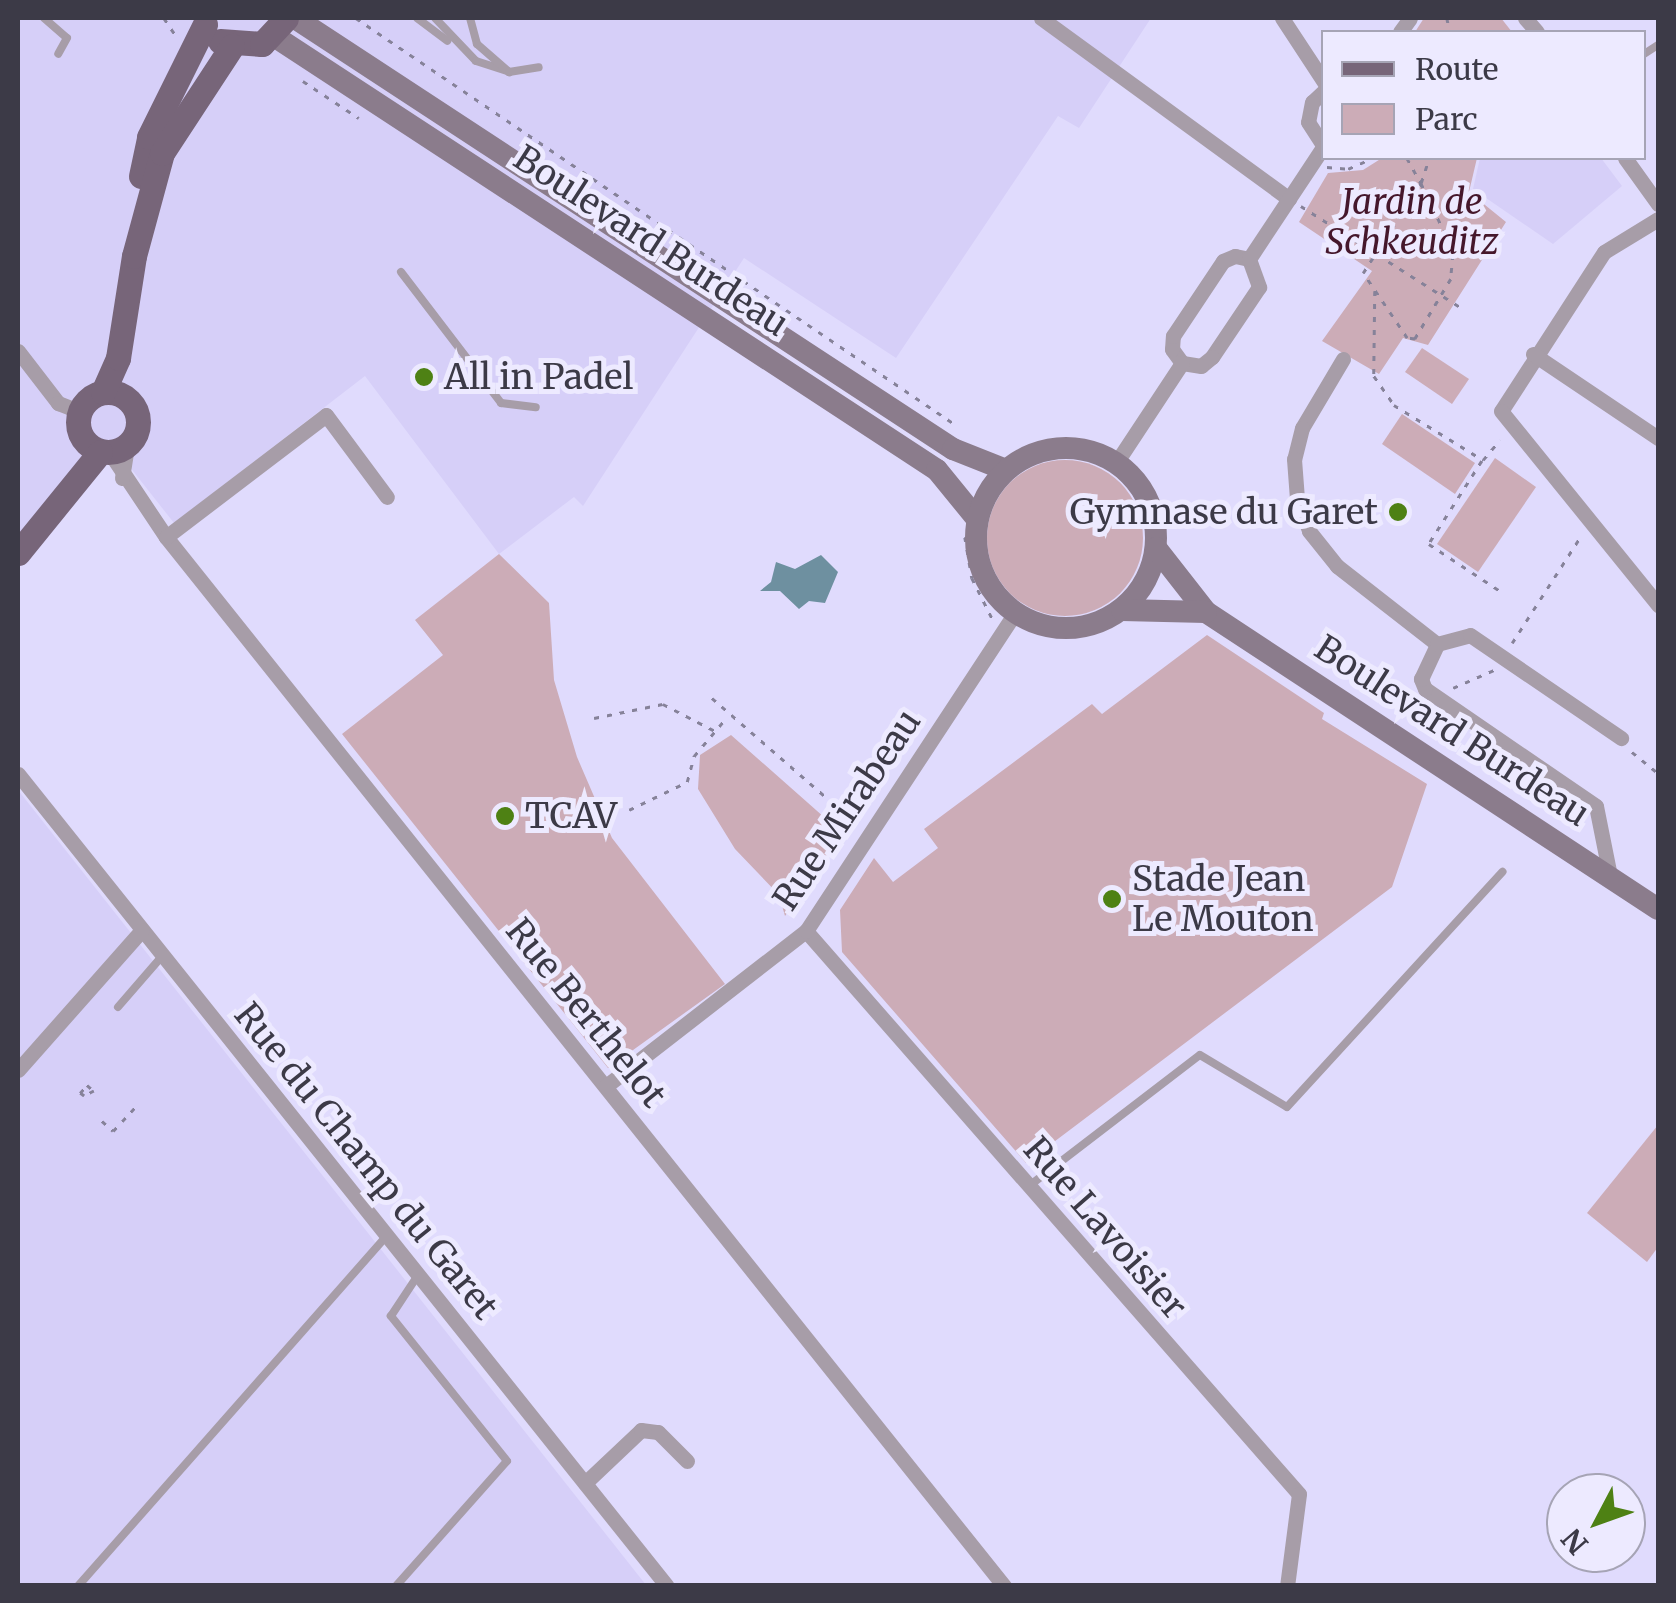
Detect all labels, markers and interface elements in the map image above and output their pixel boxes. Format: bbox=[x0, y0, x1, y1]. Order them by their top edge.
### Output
legend bbox=[1321, 30, 1646, 160]
text: Route bbox=[1415, 50, 1498, 88]
text: Parc bbox=[1415, 100, 1478, 138]
street label: Boulevard Burdeau bbox=[506, 137, 796, 345]
park label: Jardin de Schkeuditz bbox=[1325, 181, 1499, 263]
place label: All in Padel bbox=[444, 356, 633, 398]
marker: All in Padel bbox=[413, 366, 435, 388]
place label: Gymnase du Garet bbox=[1070, 491, 1378, 533]
marker: Gymnase du Garet bbox=[1387, 501, 1409, 523]
street label: Boulevard Burdeau bbox=[1307, 627, 1597, 835]
street label: Rue Mirabeau bbox=[765, 702, 929, 918]
place label: TCAV bbox=[525, 795, 617, 837]
marker: TCAV bbox=[494, 805, 516, 827]
place label: Stade Jean Le Mouton bbox=[1132, 858, 1314, 940]
marker: Stade Jean Le Mouton bbox=[1101, 888, 1123, 910]
street label: Rue Berthelot bbox=[497, 910, 675, 1116]
street label: Rue du Champ du Garet bbox=[226, 995, 506, 1327]
street label: Rue Lavoisier bbox=[1015, 1129, 1195, 1327]
north arrow bbox=[1546, 1473, 1646, 1573]
text: N bbox=[1554, 1521, 1596, 1562]

